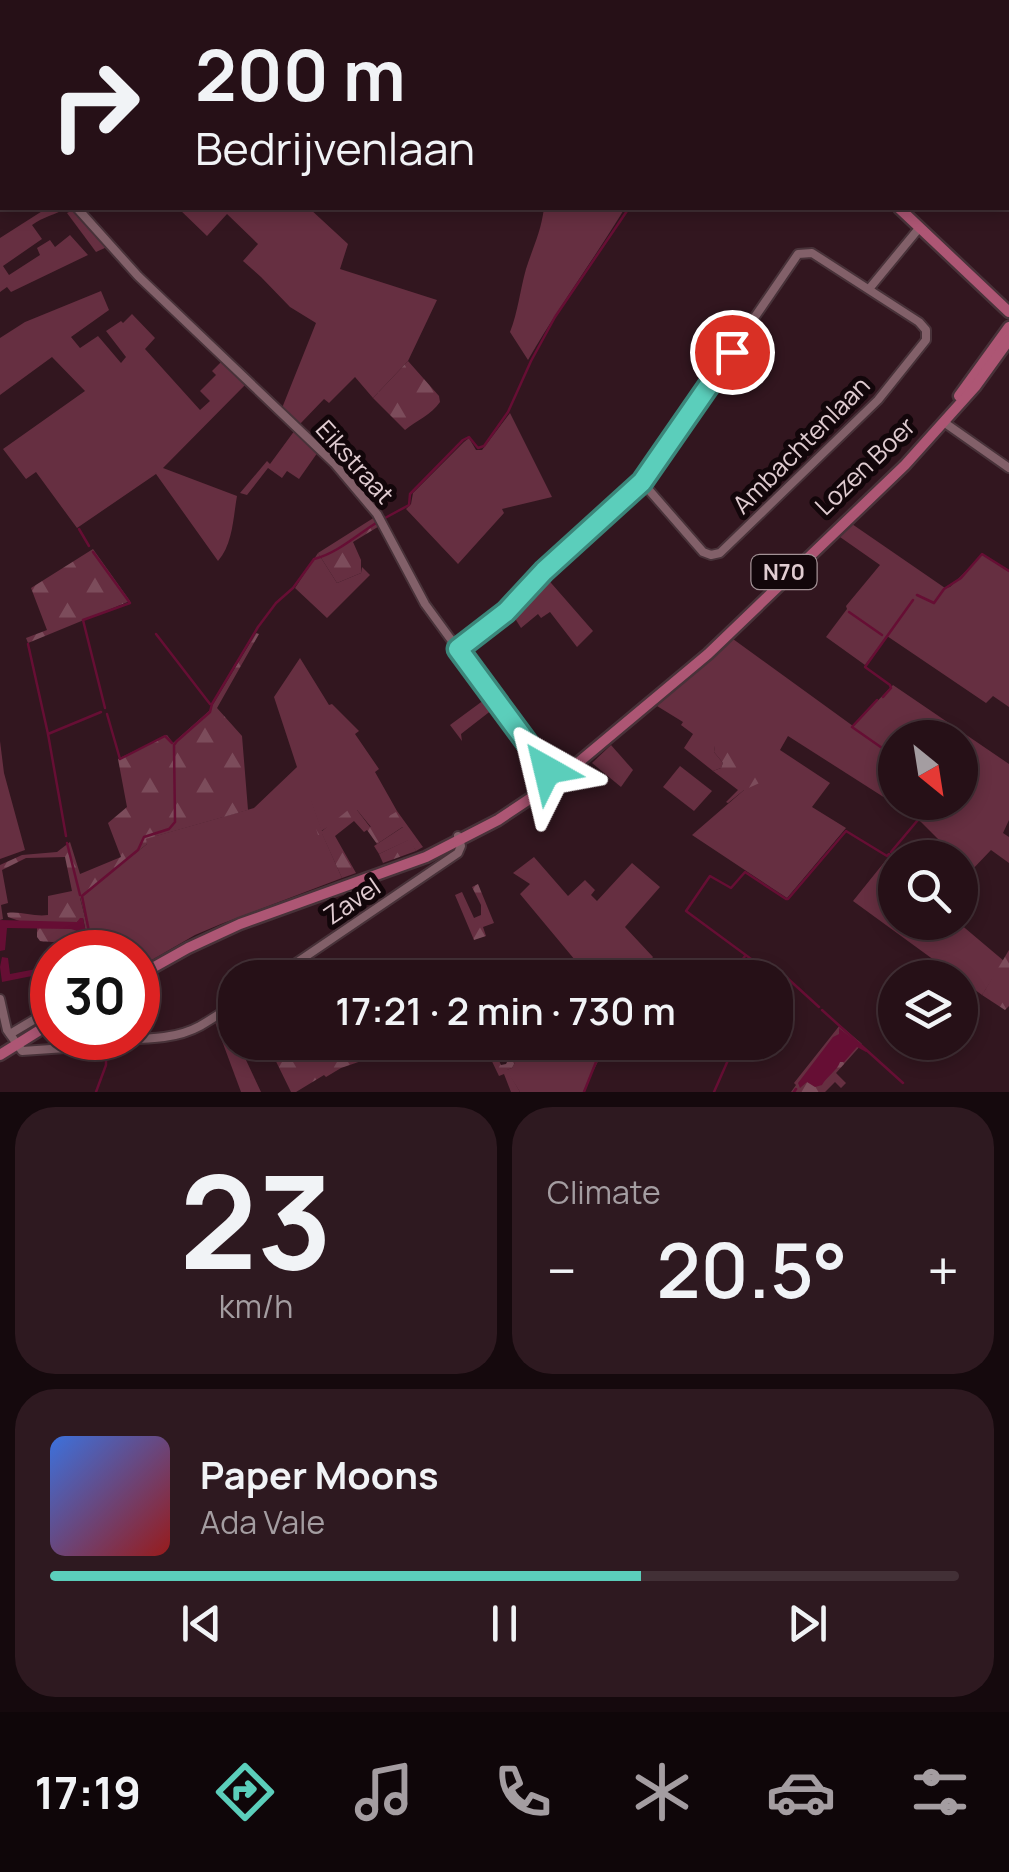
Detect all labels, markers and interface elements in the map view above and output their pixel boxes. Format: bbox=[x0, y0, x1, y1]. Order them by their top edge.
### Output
text: 200 m bbox=[195, 26, 406, 122]
icon: right bbox=[30, 40, 160, 170]
text: Bedrijvenlaan bbox=[195, 117, 475, 179]
pin bbox=[690, 310, 775, 395]
icon: arrive bbox=[705, 325, 760, 380]
street label: Ambachtenlaan bbox=[724, 368, 877, 521]
street label: Lozen Boer bbox=[807, 409, 923, 522]
street label: Eikstraat bbox=[308, 412, 402, 511]
road number: N70 bbox=[752, 555, 816, 589]
position arrow bbox=[495, 718, 599, 822]
north arrow bbox=[878, 720, 978, 820]
map controls bbox=[878, 720, 978, 1060]
button: search bbox=[878, 840, 978, 940]
street label: Zavel bbox=[316, 869, 387, 932]
speed limit sign: 30 bbox=[30, 930, 160, 1060]
button: layers bbox=[878, 960, 978, 1060]
text: 17:21 · 2 min · 730 m bbox=[335, 984, 676, 1036]
text: 23 bbox=[179, 1130, 333, 1308]
text: Climate bbox=[547, 1170, 661, 1214]
text: 20.5° bbox=[656, 1218, 848, 1321]
text: − bbox=[547, 1232, 577, 1308]
text: + bbox=[927, 1232, 959, 1308]
text: km/h bbox=[219, 1284, 293, 1328]
text: Paper Moons bbox=[200, 1448, 439, 1500]
text: Ada Vale bbox=[200, 1500, 325, 1544]
icon: previous bbox=[174, 1596, 229, 1651]
icon: pause bbox=[477, 1596, 532, 1651]
icon: next bbox=[780, 1596, 835, 1651]
icon: directions bbox=[210, 1757, 280, 1827]
icon: music bbox=[349, 1757, 419, 1827]
icon: phone bbox=[488, 1757, 558, 1827]
icon: climate bbox=[627, 1757, 697, 1827]
icon: car bbox=[766, 1757, 836, 1827]
icon: filters bbox=[905, 1757, 975, 1827]
text: 17:19 bbox=[34, 1761, 141, 1823]

